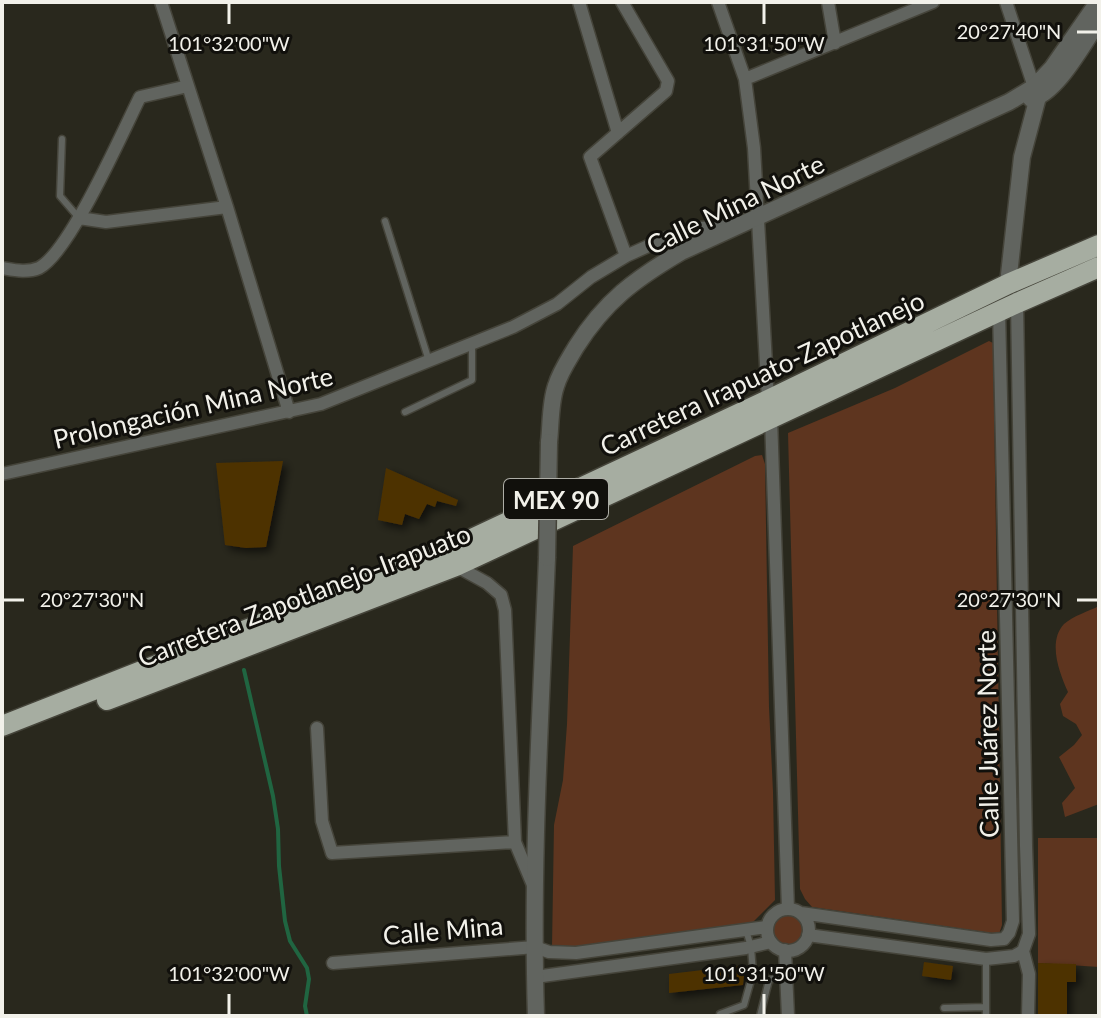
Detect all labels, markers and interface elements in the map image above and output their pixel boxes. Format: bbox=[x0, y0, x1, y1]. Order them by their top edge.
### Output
text: 20°27'40"N bbox=[957, 19, 1061, 43]
text: 101°32'00"W bbox=[168, 31, 290, 55]
text: 101°31'50"W bbox=[703, 31, 825, 55]
street label: Calle Mina Norte bbox=[641, 147, 829, 261]
street label: Carretera Irapuato-Zapotlanejo bbox=[595, 284, 929, 462]
street label: Prolongación Mina Norte bbox=[50, 359, 336, 455]
road number: MEX 90 bbox=[504, 479, 608, 519]
street label: Carretera Zapotlanejo-Irapuato bbox=[133, 517, 475, 673]
text: 20°27'30"N bbox=[40, 587, 144, 611]
text: 20°27'30"N bbox=[957, 587, 1061, 611]
street label: Calle Juárez Norte bbox=[969, 630, 1005, 838]
street label: Calle Mina bbox=[382, 909, 504, 951]
text: 101°32'00"W bbox=[168, 961, 290, 985]
text: 101°31'50"W bbox=[703, 961, 825, 985]

